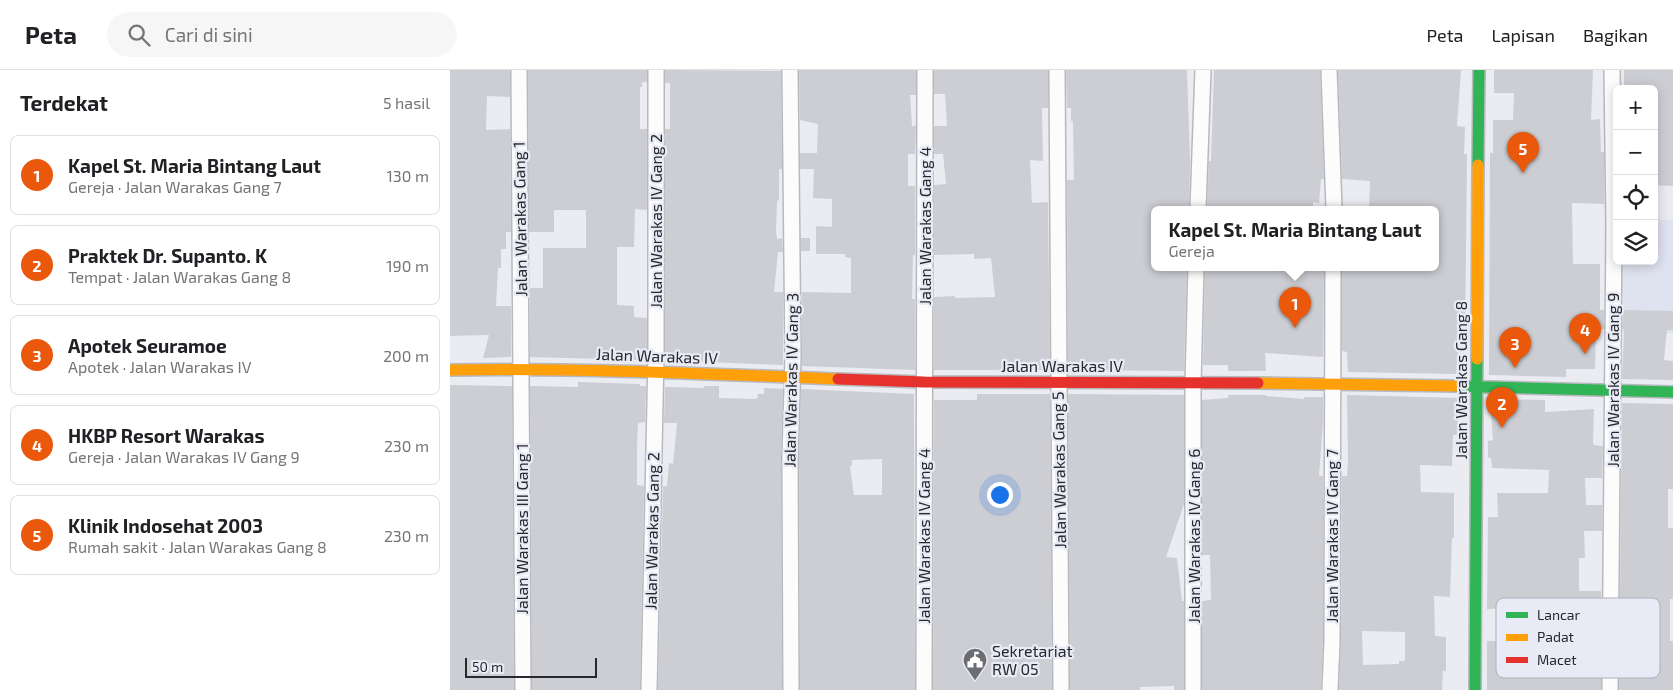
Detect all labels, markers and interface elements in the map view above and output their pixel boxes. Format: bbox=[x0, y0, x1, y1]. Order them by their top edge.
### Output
search box bbox=[107, 12, 457, 57]
text: Peta bbox=[25, 20, 77, 49]
icon: search bbox=[125, 21, 153, 49]
text: Cari di sini bbox=[165, 23, 253, 46]
text: Peta bbox=[1426, 24, 1463, 46]
text: Lapisan bbox=[1491, 24, 1555, 46]
text: Bagikan bbox=[1583, 24, 1648, 46]
map controls bbox=[1613, 85, 1658, 265]
button: + bbox=[1613, 85, 1658, 130]
text: Terdekat bbox=[20, 90, 108, 115]
text: 5 hasil bbox=[383, 93, 430, 112]
button: − bbox=[1613, 130, 1658, 175]
pin: 5 bbox=[1507, 132, 1539, 173]
street label: Jalan Warakas IV Gang 2 bbox=[646, 134, 665, 308]
street label: Jalan Warakas Gang 1 bbox=[509, 141, 530, 297]
street label: Jalan Warakas Gang 4 bbox=[915, 147, 934, 305]
text: Kapel St. Maria Bintang Laut bbox=[68, 154, 321, 177]
text: 1 bbox=[34, 166, 40, 185]
text: 130 m bbox=[387, 166, 429, 185]
button: locate bbox=[1613, 175, 1658, 220]
text: Gereja · Jalan Warakas Gang 7 bbox=[68, 177, 282, 196]
popup bbox=[1151, 206, 1439, 271]
text: Kapel St. Maria Bintang Laut bbox=[1168, 218, 1422, 241]
button: layers bbox=[1613, 220, 1658, 265]
text: Gereja bbox=[1168, 241, 1215, 260]
text: Praktek Dr. Supanto. K bbox=[68, 244, 267, 267]
text: 2 bbox=[32, 256, 42, 275]
text: 190 m bbox=[386, 256, 429, 275]
text: Tempat · Jalan Warakas Gang 8 bbox=[68, 267, 291, 286]
pin: 1 bbox=[1279, 287, 1311, 328]
street label: Jalan Warakas IV Gang 3 bbox=[779, 293, 802, 467]
street label: Jalan Warakas IV Gang 9 bbox=[1603, 293, 1622, 467]
street label: Jalan Warakas Gang 8 bbox=[1451, 301, 1470, 459]
pin: 4 bbox=[1569, 313, 1601, 354]
pin: 3 bbox=[1499, 327, 1531, 368]
text: Apotek Seuramoe bbox=[68, 334, 227, 357]
street label: Jalan Warakas IV bbox=[596, 344, 719, 367]
text: 3 bbox=[32, 346, 42, 365]
text: 200 m bbox=[383, 346, 429, 365]
street label: Jalan Warakas IV bbox=[1001, 356, 1123, 375]
text: Apotek · Jalan Warakas IV bbox=[68, 357, 252, 376]
pin: 2 bbox=[1486, 387, 1518, 428]
street label: Jalan Warakas Gang 5 bbox=[1048, 391, 1069, 549]
text: HKBP Resort Warakas bbox=[68, 424, 265, 447]
text: 4 bbox=[32, 436, 42, 455]
text: 230 m bbox=[384, 436, 429, 455]
street label: Jalan Warakas III Gang 1 bbox=[512, 443, 531, 615]
text: Gereja · Jalan Warakas IV Gang 9 bbox=[68, 447, 300, 466]
street label: Jalan Warakas IV Gang 4 bbox=[914, 448, 933, 624]
street label: Jalan Warakas IV Gang 6 bbox=[1184, 449, 1203, 623]
street label: Jalan Warakas IV Gang 7 bbox=[1322, 449, 1341, 623]
street label: Jalan Warakas Gang 2 bbox=[641, 452, 662, 610]
your location bbox=[987, 482, 1013, 508]
text: Klinik Indosehat 2003 bbox=[68, 514, 263, 537]
text: 5 bbox=[33, 526, 41, 545]
text: 230 m bbox=[384, 526, 429, 545]
text: Rumah sakit · Jalan Warakas Gang 8 bbox=[68, 537, 327, 556]
legend bbox=[1496, 598, 1660, 678]
text: Lancar bbox=[1537, 606, 1581, 623]
text: Padat bbox=[1537, 628, 1574, 645]
place label: Sekretariat RW 05 bbox=[992, 641, 1073, 678]
public building icon: Sekretariat RW 05 bbox=[962, 647, 988, 681]
text: Macet bbox=[1537, 651, 1577, 668]
scale bar bbox=[465, 655, 598, 678]
text: 50 m bbox=[472, 658, 503, 675]

